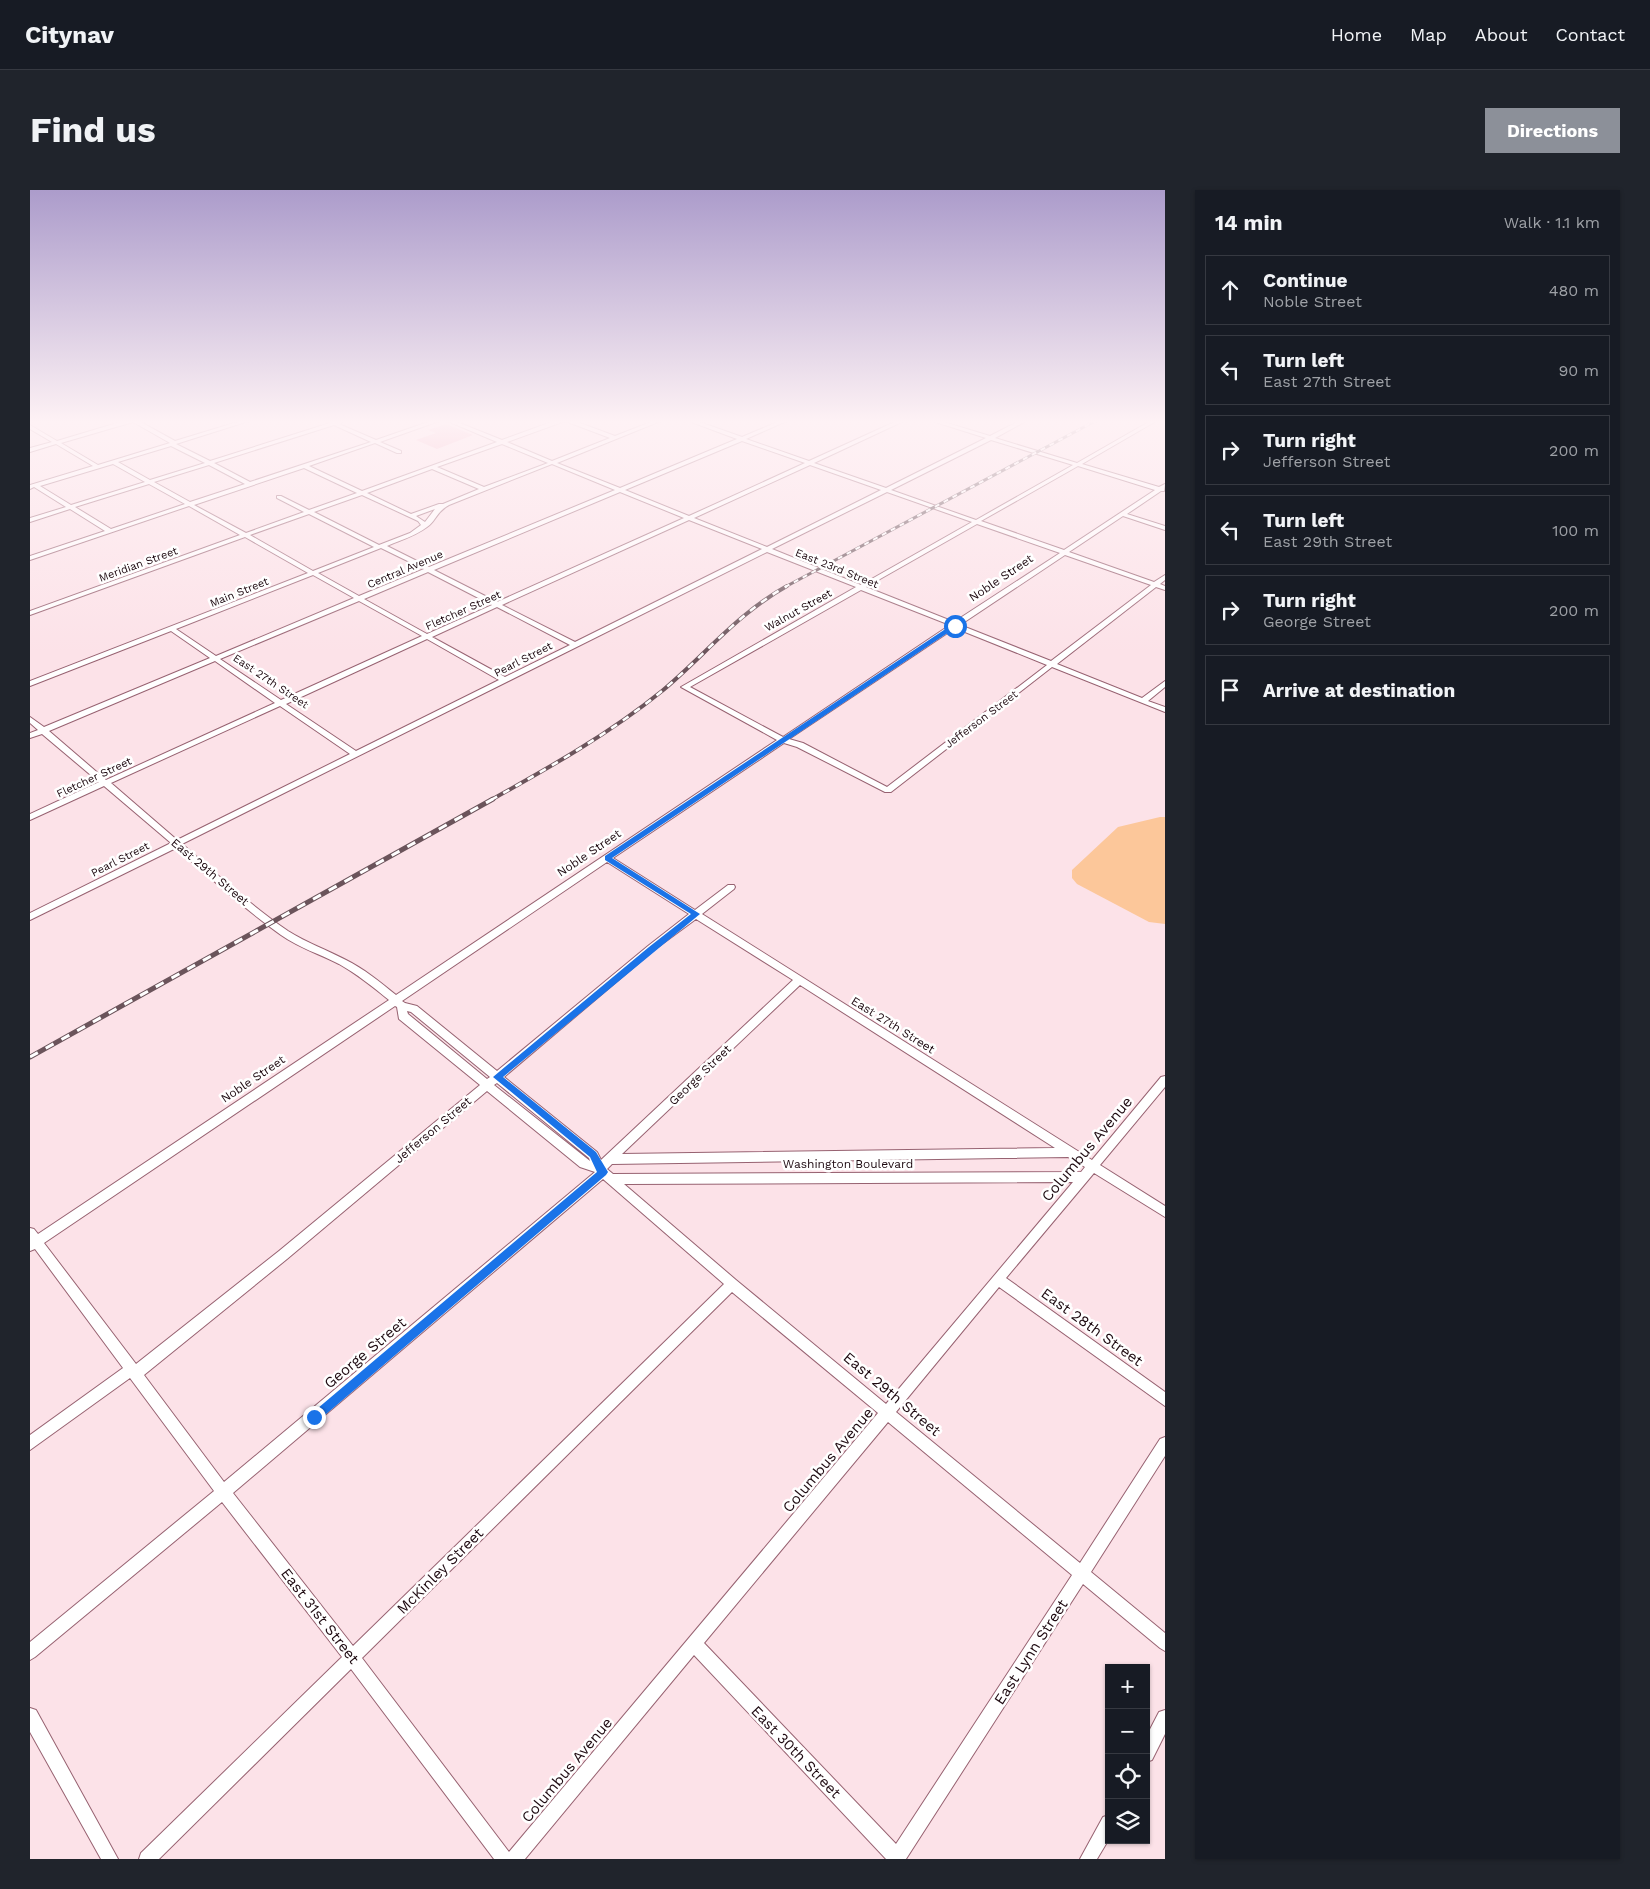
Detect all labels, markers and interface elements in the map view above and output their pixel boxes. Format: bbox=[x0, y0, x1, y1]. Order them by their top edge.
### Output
text: Citynav bbox=[25, 21, 114, 49]
text: Home bbox=[1331, 24, 1382, 45]
text: Map bbox=[1410, 24, 1447, 45]
text: About bbox=[1475, 24, 1527, 45]
text: Contact bbox=[1555, 24, 1625, 45]
button: Directions bbox=[1485, 108, 1620, 153]
text: Find us bbox=[30, 109, 156, 151]
text: 14 min bbox=[1215, 210, 1283, 235]
text: Walk · 1.1 km bbox=[1504, 213, 1600, 232]
text: Continue bbox=[1263, 269, 1347, 292]
icon: ahead bbox=[1216, 276, 1244, 304]
text: 480 m bbox=[1549, 281, 1599, 300]
text: Noble Street bbox=[1263, 292, 1362, 311]
text: Turn left bbox=[1263, 349, 1344, 372]
icon: left bbox=[1216, 356, 1244, 384]
text: 90 m bbox=[1558, 361, 1599, 380]
text: East 27th Street bbox=[1263, 372, 1391, 391]
text: Turn right bbox=[1263, 429, 1356, 452]
icon: right bbox=[1216, 436, 1244, 464]
text: 200 m bbox=[1549, 441, 1599, 460]
text: Jefferson Street bbox=[1263, 452, 1390, 471]
text: Turn left bbox=[1263, 509, 1344, 532]
icon: left bbox=[1216, 516, 1244, 544]
text: 100 m bbox=[1552, 521, 1599, 540]
text: East 29th Street bbox=[1263, 532, 1392, 551]
street label: Meridian Street bbox=[97, 544, 180, 585]
street label: East 23rd Street bbox=[793, 546, 881, 591]
street label: Central Avenue bbox=[365, 548, 445, 591]
street label: Noble Street bbox=[966, 551, 1036, 605]
street label: Main Street bbox=[208, 575, 271, 610]
street label: Walnut Street bbox=[762, 586, 834, 634]
street label: Fletcher Street bbox=[423, 588, 503, 633]
text: Turn right bbox=[1263, 589, 1356, 612]
icon: right bbox=[1216, 596, 1244, 624]
text: 200 m bbox=[1549, 601, 1599, 620]
text: George Street bbox=[1263, 612, 1371, 631]
route start bbox=[944, 615, 967, 638]
street label: Pearl Street bbox=[492, 639, 555, 680]
street label: East 27th Street bbox=[231, 651, 311, 712]
icon: arrive bbox=[1216, 676, 1244, 704]
text: Arrive at destination bbox=[1263, 679, 1455, 702]
street label: Jefferson Street bbox=[942, 688, 1021, 751]
street label: Fletcher Street bbox=[55, 754, 134, 801]
street label: Noble Street bbox=[554, 826, 624, 880]
street label: East 29th Street bbox=[168, 835, 252, 909]
street label: Pearl Street bbox=[89, 839, 152, 880]
street label: East 27th Street bbox=[849, 994, 937, 1056]
street label: George Street bbox=[666, 1042, 734, 1108]
street label: Noble Street bbox=[218, 1052, 288, 1106]
street label: Columbus Avenue bbox=[1038, 1093, 1136, 1205]
street label: Jefferson Street bbox=[392, 1094, 474, 1166]
street label: Washington Boulevard bbox=[783, 1157, 913, 1171]
street label: East 28th Street bbox=[1038, 1284, 1147, 1370]
street label: George Street bbox=[320, 1313, 410, 1392]
street label: East 29th Street bbox=[840, 1348, 945, 1440]
street label: Columbus Avenue bbox=[779, 1404, 877, 1516]
route end bbox=[303, 1406, 326, 1429]
street label: McKinley Street bbox=[393, 1524, 487, 1618]
street label: East 31st Street bbox=[277, 1565, 363, 1668]
street label: East Lynn Street bbox=[990, 1596, 1072, 1708]
map controls bbox=[1105, 1664, 1150, 1844]
button: + bbox=[1105, 1664, 1150, 1709]
street label: East 30th Street bbox=[747, 1702, 845, 1802]
button: − bbox=[1105, 1709, 1150, 1754]
street label: Columbus Avenue bbox=[518, 1714, 616, 1826]
button: locate bbox=[1105, 1754, 1150, 1799]
button: layers bbox=[1105, 1799, 1150, 1844]

